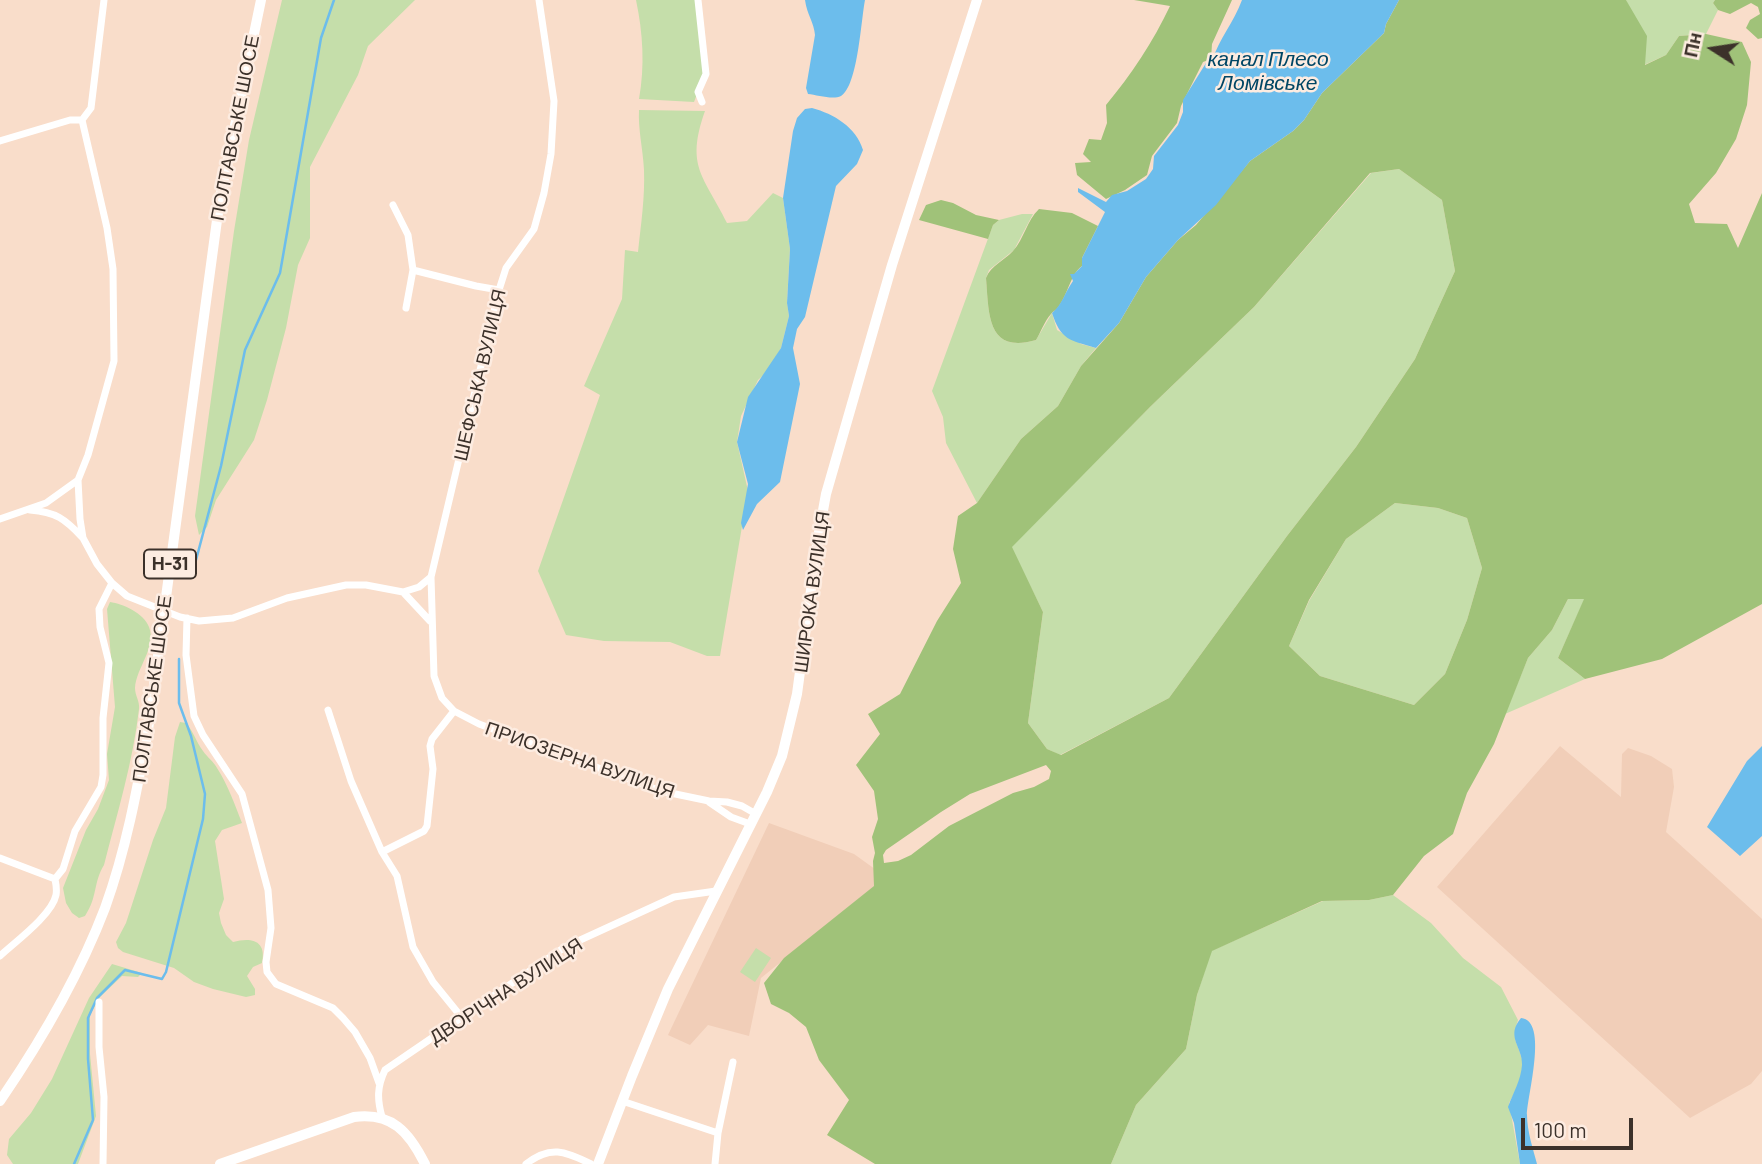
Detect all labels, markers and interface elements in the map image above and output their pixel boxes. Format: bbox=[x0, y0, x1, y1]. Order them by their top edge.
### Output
north arrow bbox=[1678, 14, 1748, 84]
text: Пн bbox=[1678, 30, 1706, 59]
street label: ПОЛТАВСЬКЕ ШОСЕ bbox=[206, 33, 264, 223]
water label: канал Плесо Ломівське bbox=[1207, 46, 1329, 96]
street label: ШЕФСЬКА ВУЛИЦЯ bbox=[449, 287, 511, 463]
street label: ШИРОКА ВУЛИЦЯ bbox=[789, 510, 835, 674]
road number: Н-31 bbox=[144, 550, 196, 578]
street label: ПОЛТАВСЬКЕ ШОСЕ bbox=[128, 594, 176, 784]
street label: ПРИОЗЕРНА ВУЛИЦЯ bbox=[482, 717, 678, 803]
street label: ДВОРІЧНА ВУЛИЦЯ bbox=[425, 933, 587, 1049]
scale bar bbox=[1524, 1104, 1636, 1148]
text: 100 m bbox=[1534, 1117, 1587, 1142]

